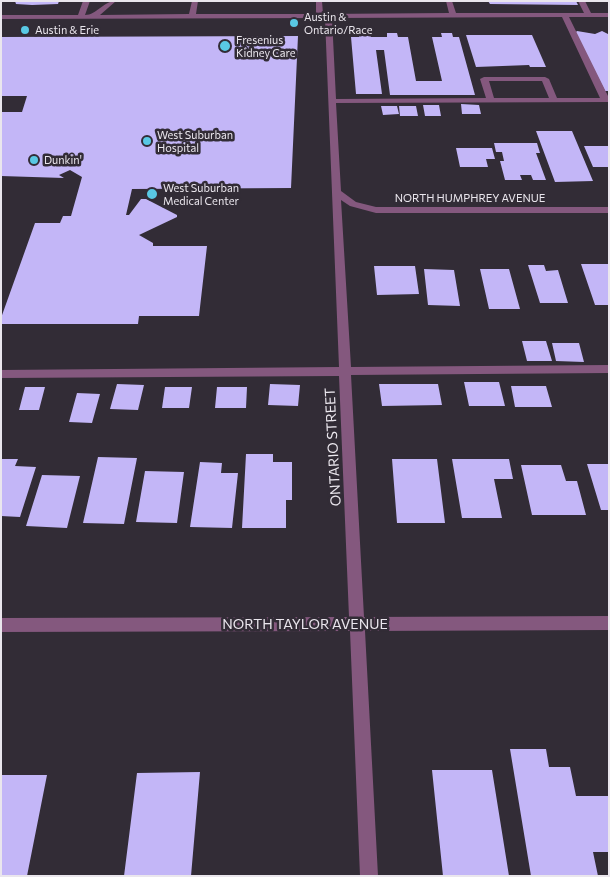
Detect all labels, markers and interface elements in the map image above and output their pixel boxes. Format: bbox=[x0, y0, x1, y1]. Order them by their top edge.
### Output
place label: Austin & Ontario/Race bbox=[304, 10, 373, 36]
marker: Austin & Ontario/Race bbox=[288, 17, 300, 29]
place label: Austin & Erie bbox=[35, 23, 99, 37]
marker: Austin & Erie bbox=[19, 24, 31, 36]
place label: Fresenius Kidney Care bbox=[236, 33, 296, 59]
marker: Fresenius Kidney Care bbox=[218, 39, 232, 53]
place label: West Suburban Hospital bbox=[157, 128, 233, 154]
marker: West Suburban Hospital bbox=[141, 135, 153, 147]
place label: Dunkin' bbox=[44, 153, 82, 167]
marker: Dunkin' bbox=[28, 154, 40, 166]
place label: West Suburban Medical Center bbox=[163, 181, 239, 207]
marker: West Suburban Medical Center bbox=[145, 187, 159, 201]
street label: NORTH HUMPHREY AVENUE bbox=[395, 191, 545, 205]
street label: ONTARIO STREET bbox=[322, 387, 344, 507]
street label: NORTH TAYLOR AVENUE bbox=[222, 616, 388, 632]

